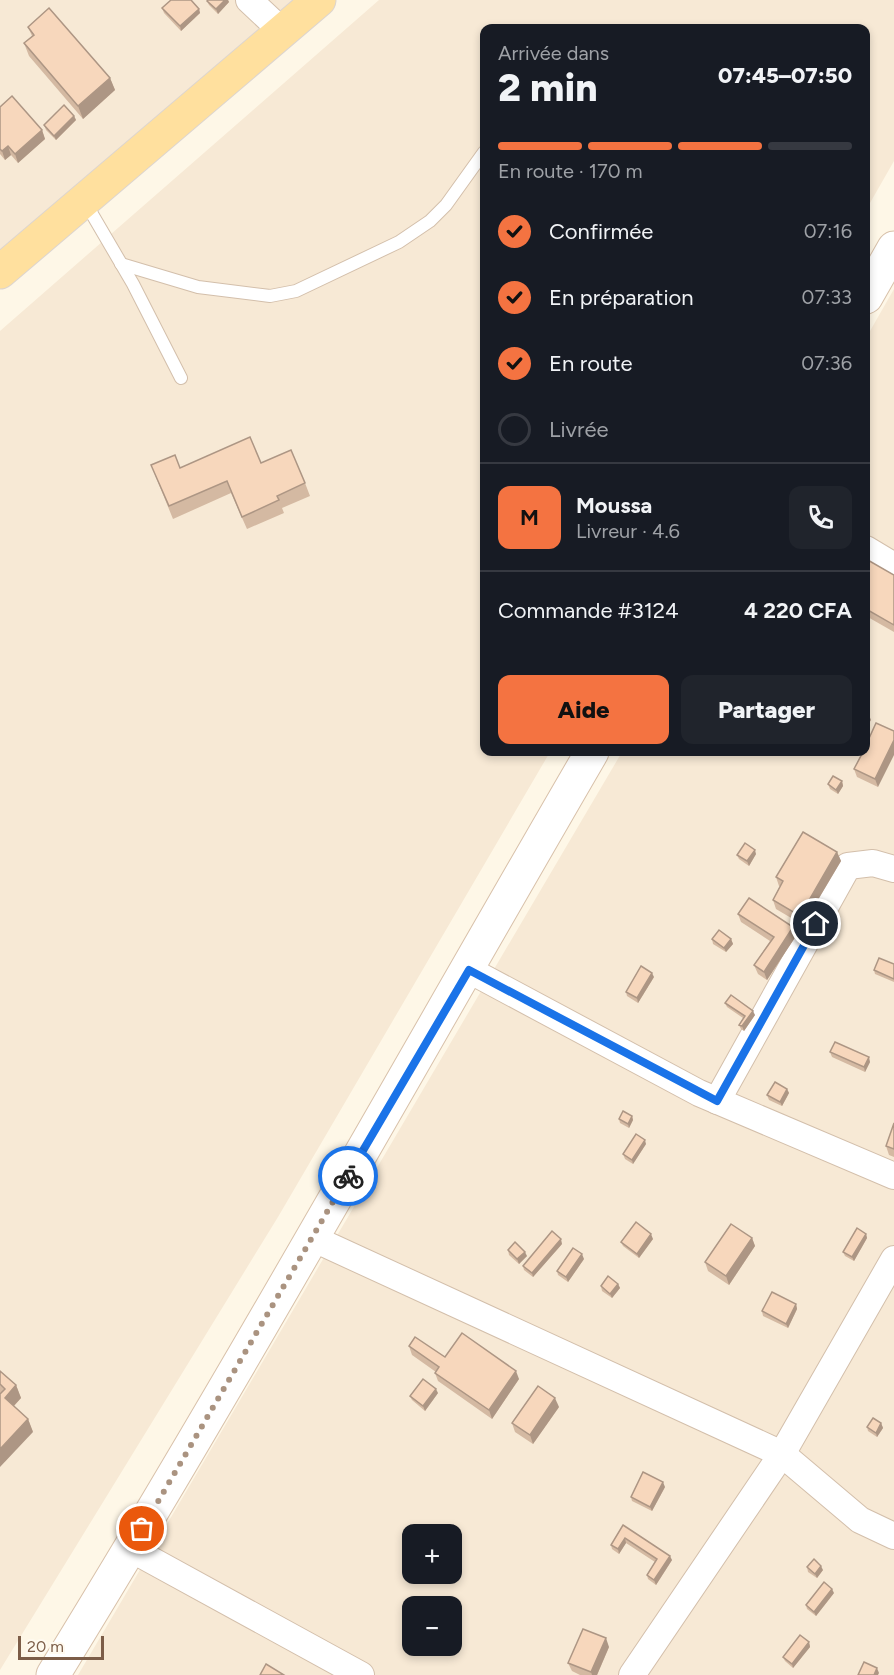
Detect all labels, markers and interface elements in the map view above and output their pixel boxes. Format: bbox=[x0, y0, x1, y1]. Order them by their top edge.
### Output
text: Arrivée dans bbox=[498, 41, 609, 65]
text: 07:45–07:50 bbox=[718, 62, 852, 89]
text: 2 min bbox=[498, 64, 598, 111]
text: En route · 170 m bbox=[498, 159, 643, 183]
icon: check bbox=[498, 215, 531, 248]
text: Confirmée bbox=[549, 218, 653, 245]
text: 07:16 bbox=[804, 219, 852, 243]
icon: check bbox=[498, 281, 531, 314]
text: En préparation bbox=[549, 284, 694, 311]
text: 07:33 bbox=[802, 285, 852, 309]
icon: check bbox=[498, 347, 531, 380]
text: En route bbox=[549, 350, 632, 377]
text: 07:36 bbox=[801, 351, 852, 375]
text: Livrée bbox=[549, 416, 608, 443]
button: phone bbox=[789, 486, 852, 549]
text: Moussa bbox=[576, 492, 652, 519]
text: M bbox=[520, 504, 539, 531]
text: Livreur · 4.6 bbox=[576, 519, 680, 543]
text: Commande #3124 bbox=[498, 597, 679, 624]
text: 4 220 CFA bbox=[744, 597, 852, 624]
button: Aide bbox=[498, 675, 669, 744]
button: Partager bbox=[681, 675, 852, 744]
pin bbox=[790, 898, 841, 949]
icon: home bbox=[799, 907, 832, 940]
courier bbox=[318, 1146, 378, 1206]
icon: bike bbox=[332, 1160, 365, 1193]
pin bbox=[116, 1503, 167, 1554]
icon: bag bbox=[125, 1512, 158, 1545]
map controls bbox=[402, 1524, 462, 1656]
button: + bbox=[402, 1524, 462, 1584]
button: − bbox=[402, 1596, 462, 1656]
scale bar bbox=[18, 1633, 104, 1660]
text: 20 m bbox=[27, 1637, 64, 1656]

